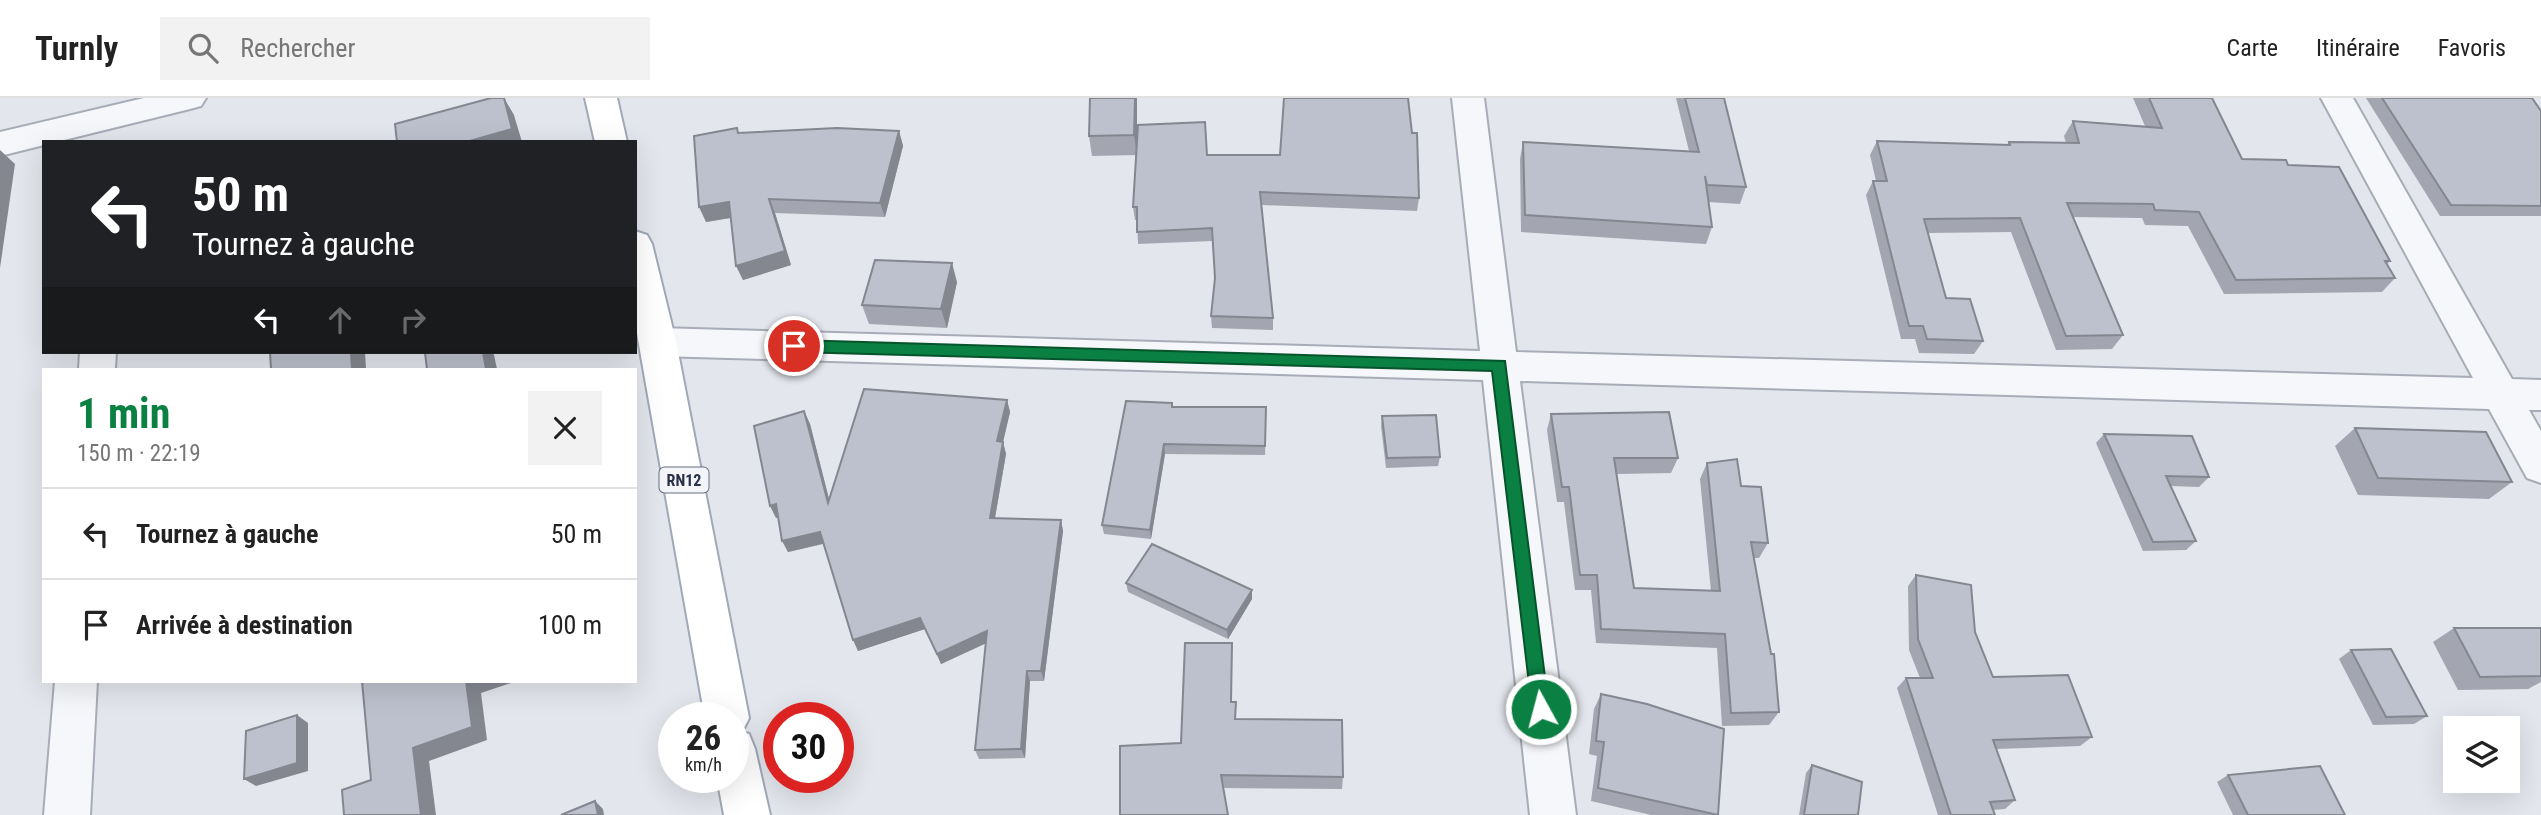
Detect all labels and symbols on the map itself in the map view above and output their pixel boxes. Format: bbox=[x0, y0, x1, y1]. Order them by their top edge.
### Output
pin bbox=[764, 316, 824, 376]
road number: RN12 bbox=[660, 468, 708, 492]
position arrow bbox=[1504, 672, 1578, 746]
speed limit sign: 30 bbox=[763, 702, 854, 793]

